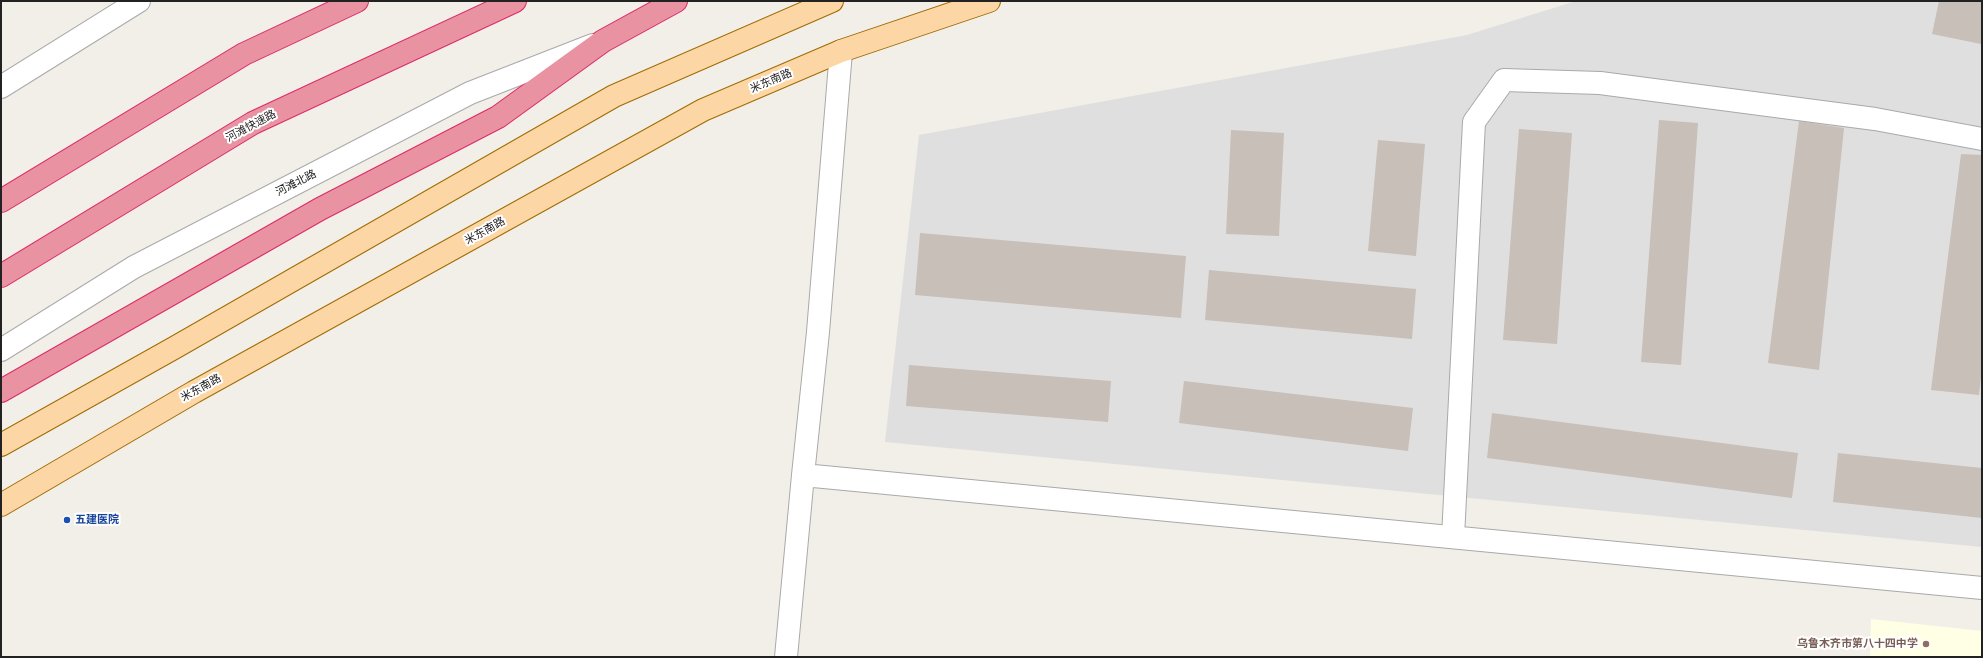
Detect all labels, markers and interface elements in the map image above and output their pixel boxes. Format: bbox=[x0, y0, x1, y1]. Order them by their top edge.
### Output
street label: 米东南路 bbox=[748, 66, 794, 96]
street label: 河滩快速路 bbox=[224, 107, 278, 145]
street label: 河滩北路 bbox=[273, 167, 319, 199]
street label: 米东南路 bbox=[463, 215, 507, 247]
street label: 米东南路 bbox=[179, 372, 223, 404]
place label: 五建医院 bbox=[75, 513, 119, 527]
marker: 五建医院 bbox=[62, 515, 72, 525]
place label: 乌鲁木齐市第八十四中学 bbox=[1797, 637, 1918, 651]
marker: 乌鲁木齐市第八十四中学 bbox=[1921, 639, 1931, 649]

